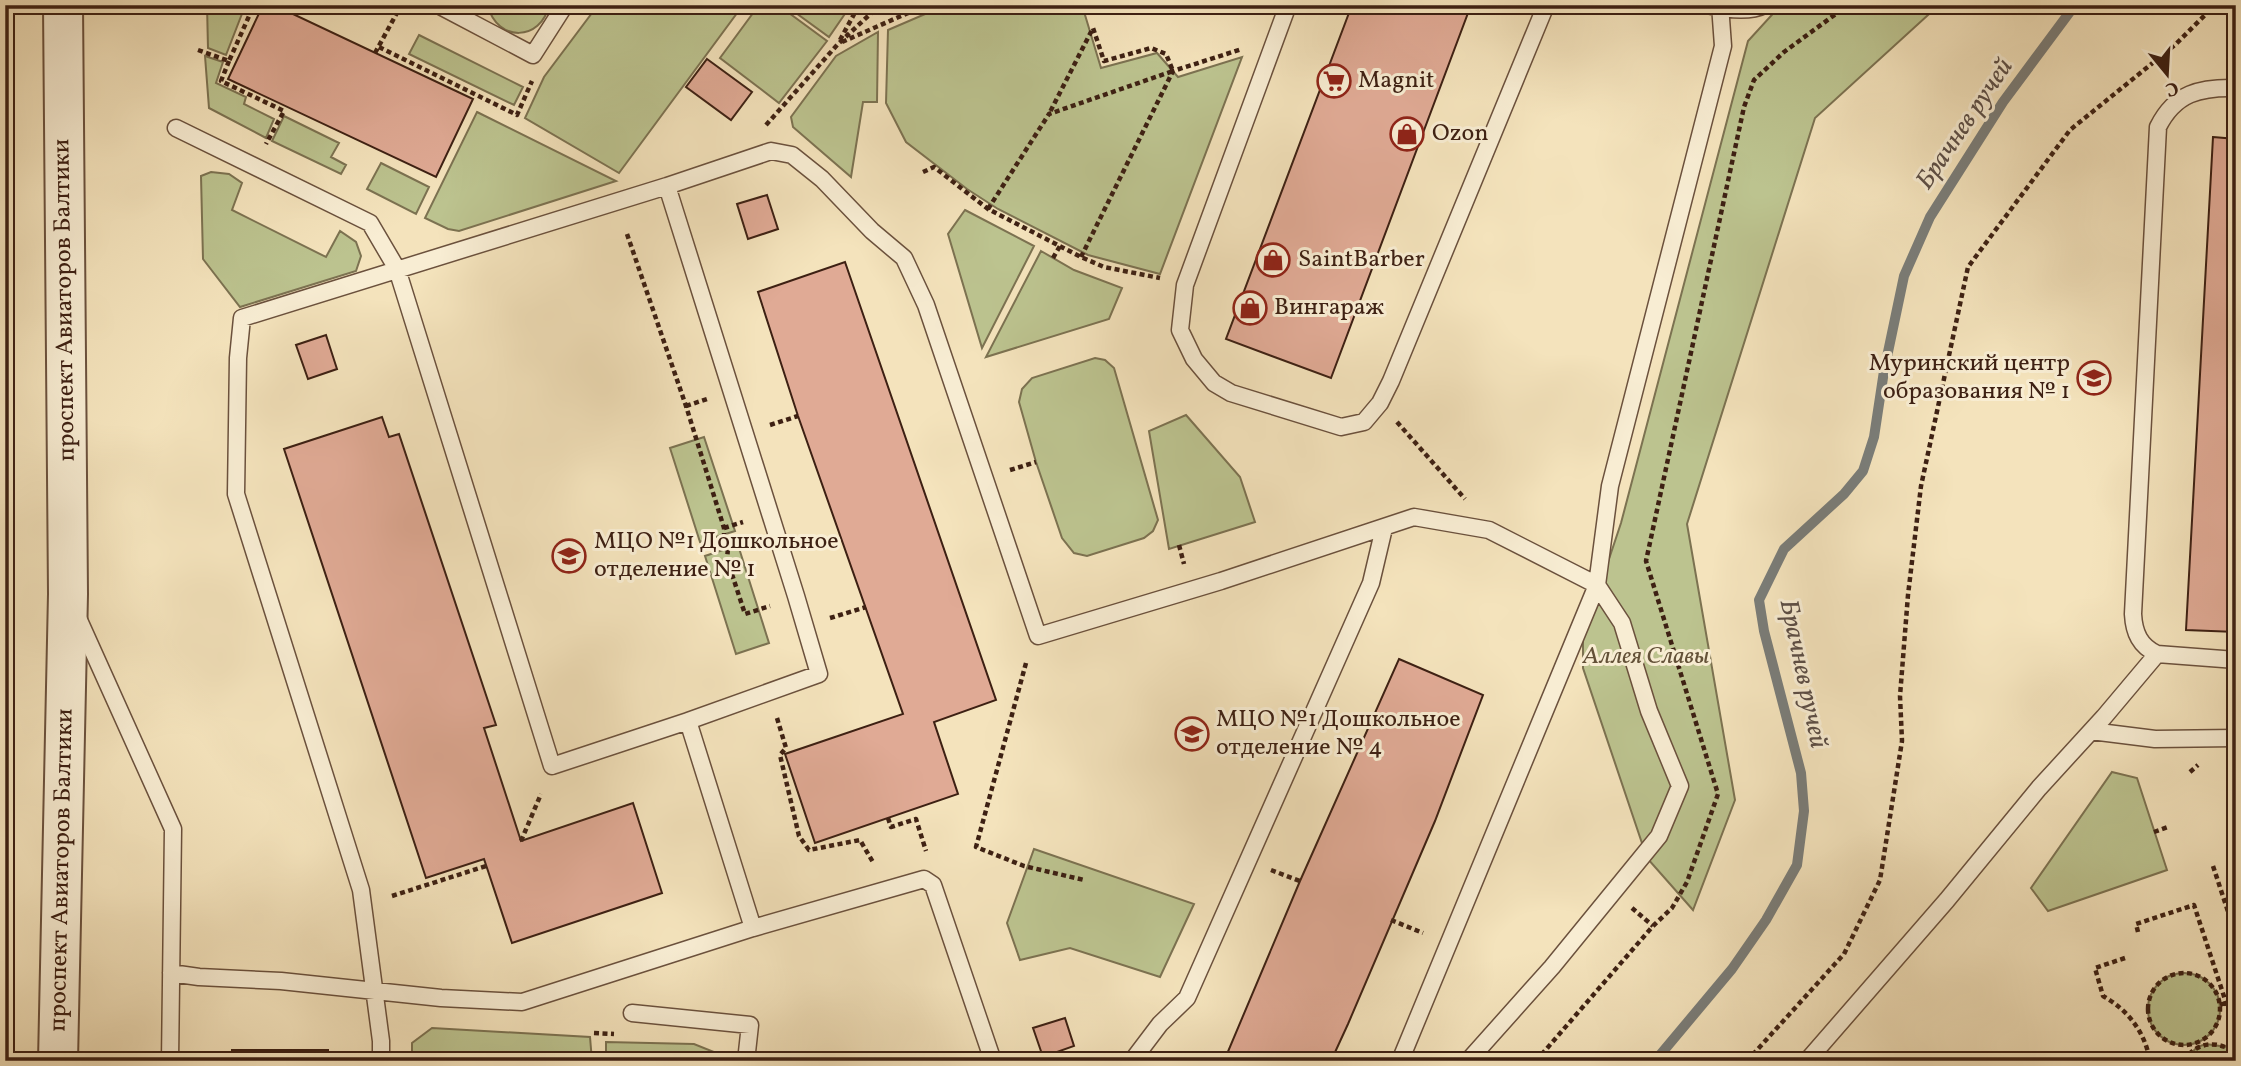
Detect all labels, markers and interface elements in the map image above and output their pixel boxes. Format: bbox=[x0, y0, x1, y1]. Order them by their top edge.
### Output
north arrow bbox=[2132, 38, 2202, 108]
water label: Брачнев ручей bbox=[1908, 51, 2022, 197]
supermarket icon: Magnit bbox=[1315, 62, 1353, 100]
place label: Magnit bbox=[1358, 64, 1435, 98]
text: С bbox=[2162, 74, 2181, 103]
shop icon: Ozon bbox=[1388, 115, 1426, 153]
place label: Ozon bbox=[1432, 117, 1489, 151]
street label: проспект Авиаторов Балтики bbox=[45, 138, 85, 462]
shop icon: SaintBarber bbox=[1254, 241, 1292, 279]
place label: SaintBarber bbox=[1298, 243, 1425, 277]
shop icon: Вингараж bbox=[1231, 289, 1269, 327]
place label: Вингараж bbox=[1274, 291, 1384, 325]
place label: Муринский центр образования № 1 bbox=[1869, 347, 2070, 409]
school or university icon: Муринский центр образования № 1 bbox=[2075, 359, 2113, 397]
place label: МЦО №1 Дошкольное отделение № 1 bbox=[594, 525, 839, 587]
school or university icon: МЦО №1 Дошкольное отделение № 1 bbox=[550, 537, 588, 575]
water label: Брачнев ручей bbox=[1770, 596, 1836, 752]
park label: Аллея Славы bbox=[1582, 640, 1709, 674]
place label: МЦО №1 Дошкольное отделение № 4 bbox=[1216, 703, 1461, 765]
street label: проспект Авиаторов Балтики bbox=[42, 708, 83, 1032]
school or university icon: МЦО №1 Дошкольное отделение № 4 bbox=[1173, 715, 1211, 753]

